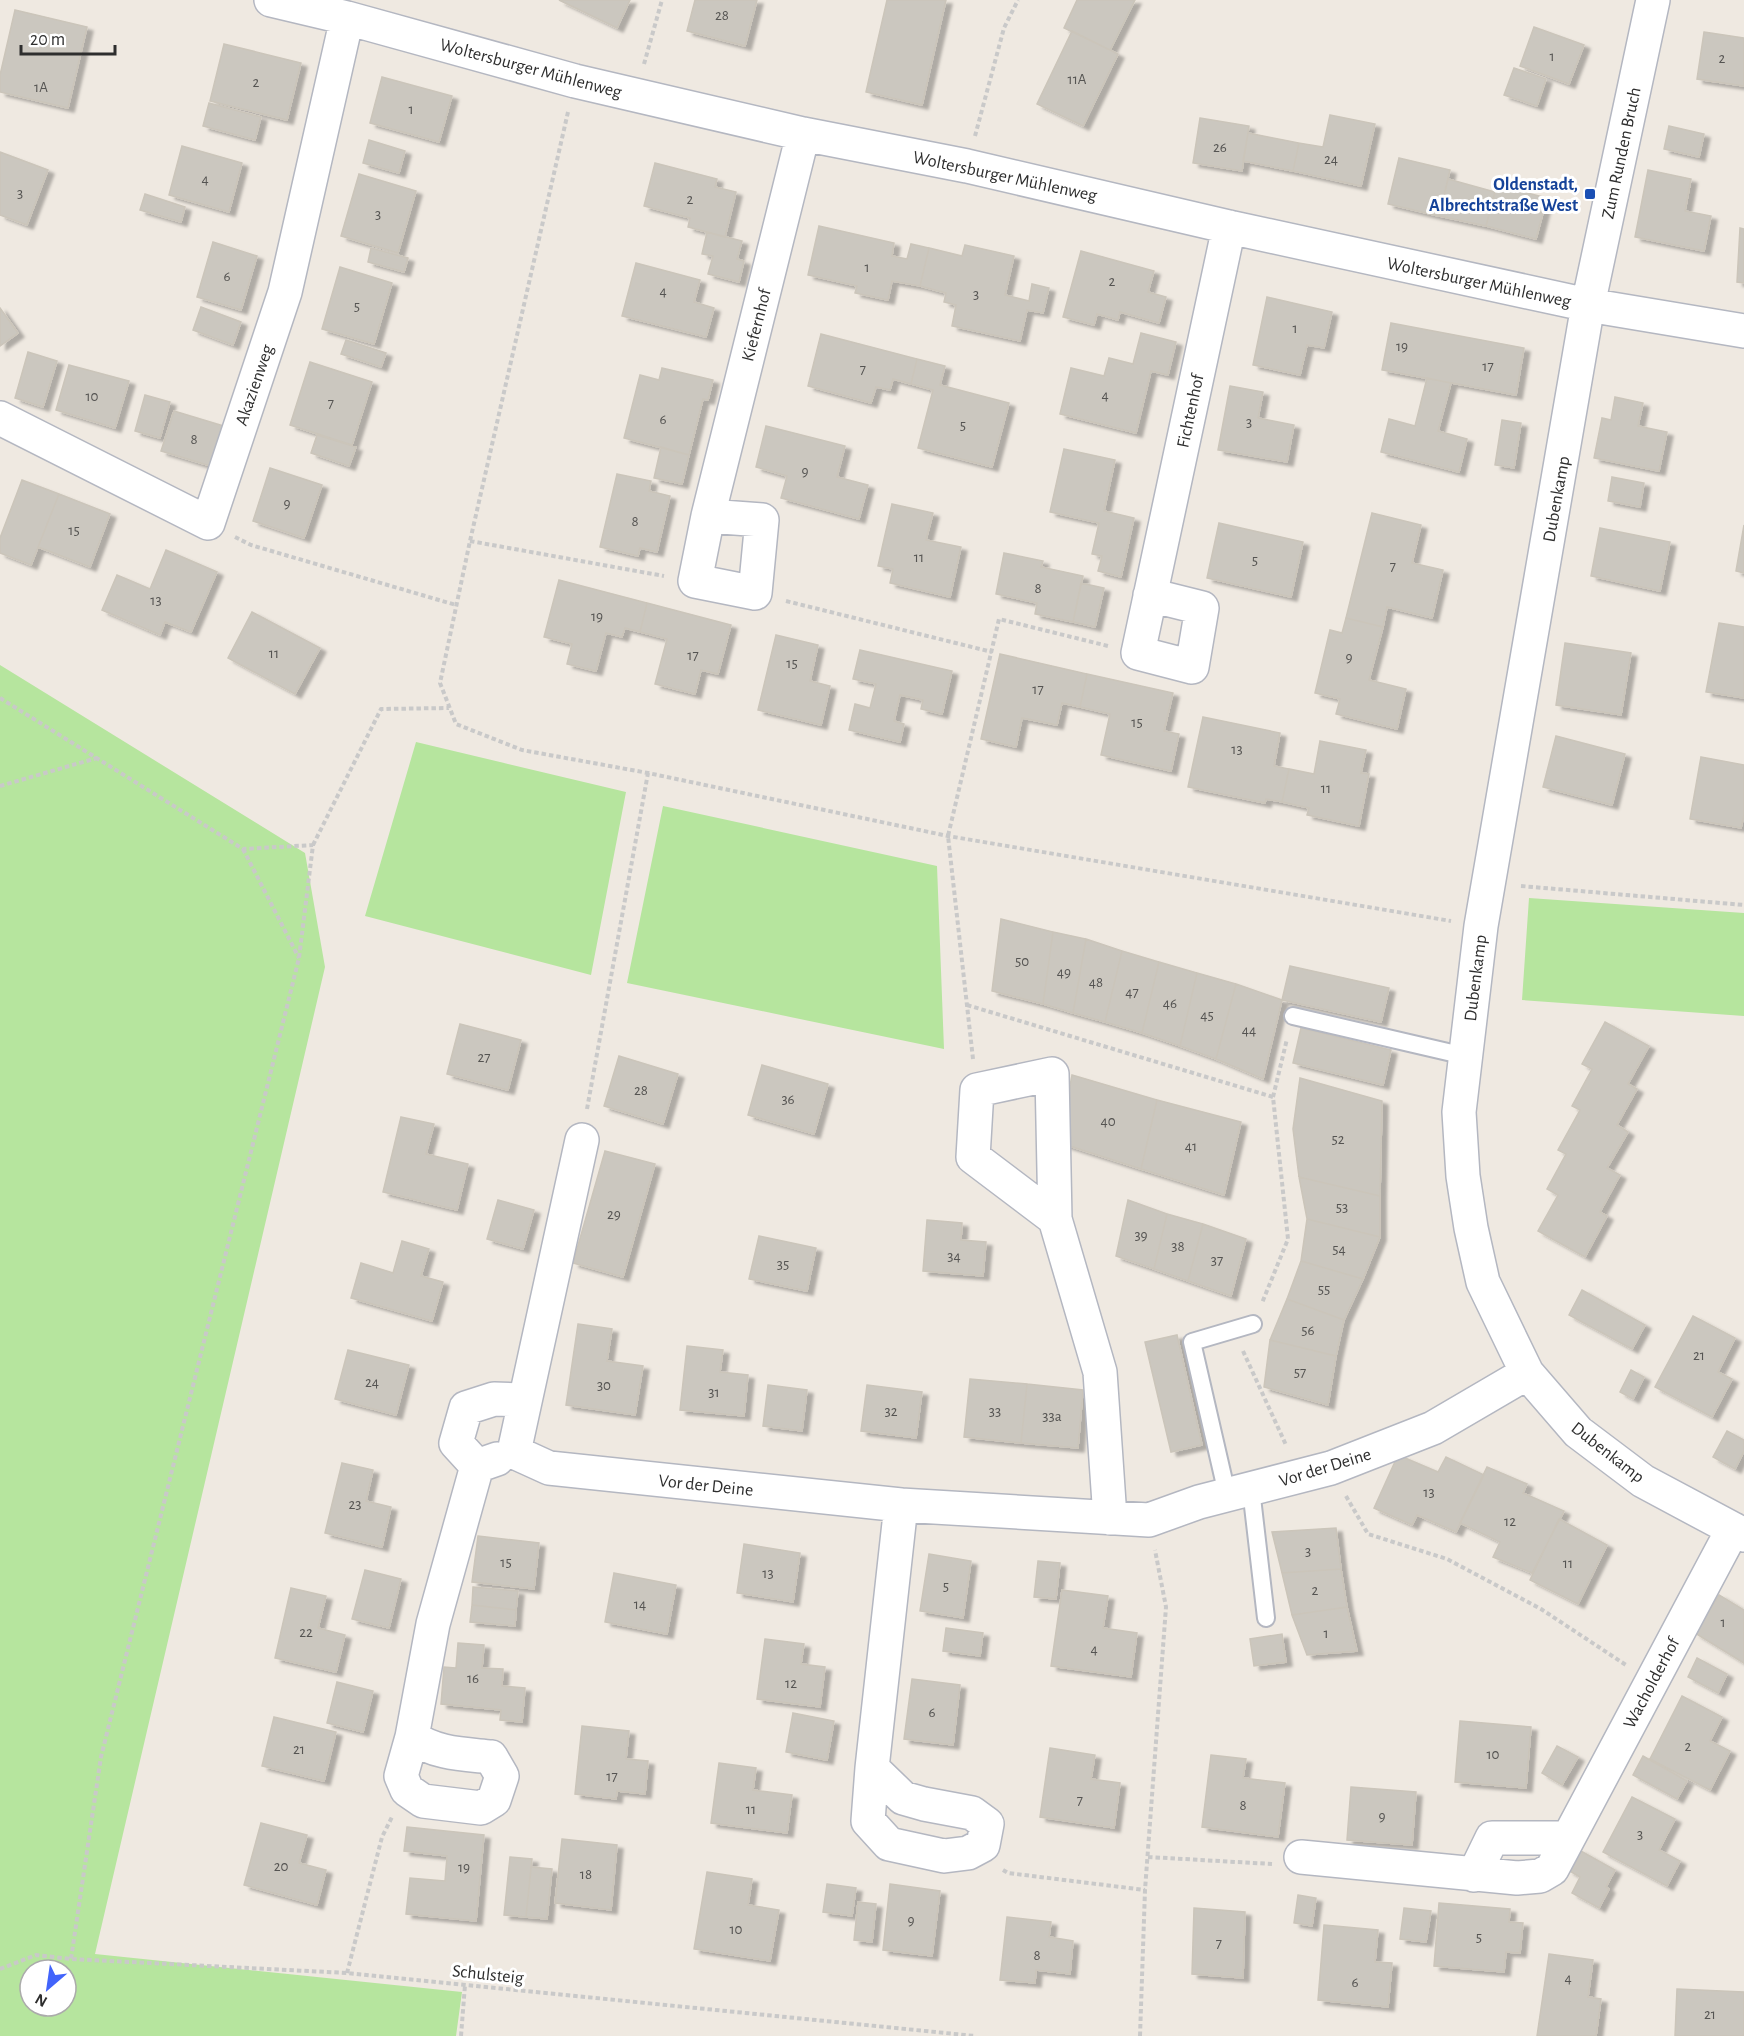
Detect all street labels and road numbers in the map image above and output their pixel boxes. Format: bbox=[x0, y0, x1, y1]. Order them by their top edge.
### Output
street label: Woltersburger Mühlenweg bbox=[438, 36, 624, 102]
street label: Zum Runden Bruch bbox=[1599, 86, 1645, 221]
street label: Woltersburger Mühlenweg bbox=[911, 149, 1099, 205]
street label: Woltersburger Mühlenweg bbox=[1385, 255, 1573, 311]
street label: Kiefernhof bbox=[739, 286, 775, 363]
street label: Akazienweg bbox=[233, 342, 277, 428]
street label: Fichtenhof bbox=[1174, 371, 1208, 450]
street label: Dubenkamp bbox=[1541, 455, 1573, 544]
street label: Dubenkamp bbox=[1462, 934, 1490, 1022]
street label: Dubenkamp bbox=[1567, 1419, 1647, 1487]
street label: Vor der Deine bbox=[1277, 1445, 1373, 1490]
street label: Vor der Deine bbox=[658, 1472, 754, 1500]
street label: Wacholderhof bbox=[1621, 1634, 1684, 1732]
street label: Schulsteig bbox=[451, 1962, 525, 1988]

